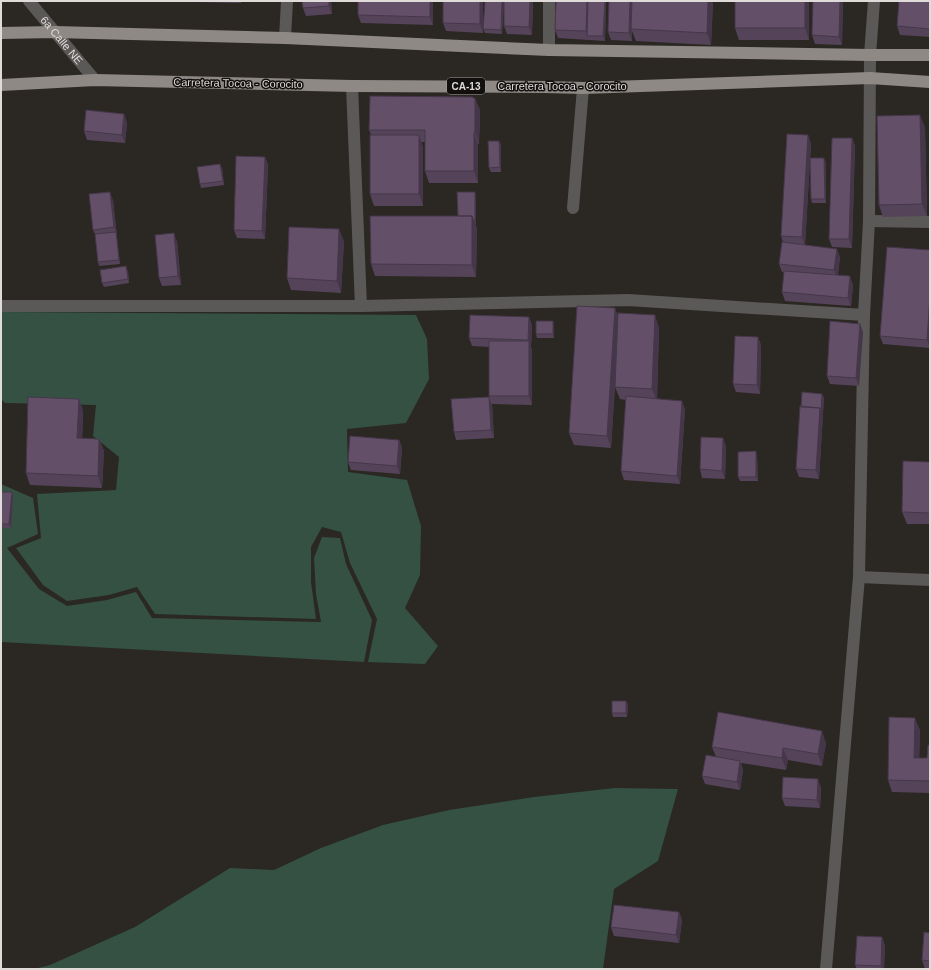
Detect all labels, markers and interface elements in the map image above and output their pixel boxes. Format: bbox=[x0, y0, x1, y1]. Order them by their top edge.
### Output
street label: 6a Calle NE bbox=[38, 14, 85, 67]
street label: Carretera Tocoa - Corocito bbox=[173, 76, 303, 90]
road number: CA-13 bbox=[447, 78, 485, 94]
street label: Carretera Tocoa - Corocito bbox=[497, 80, 627, 92]

